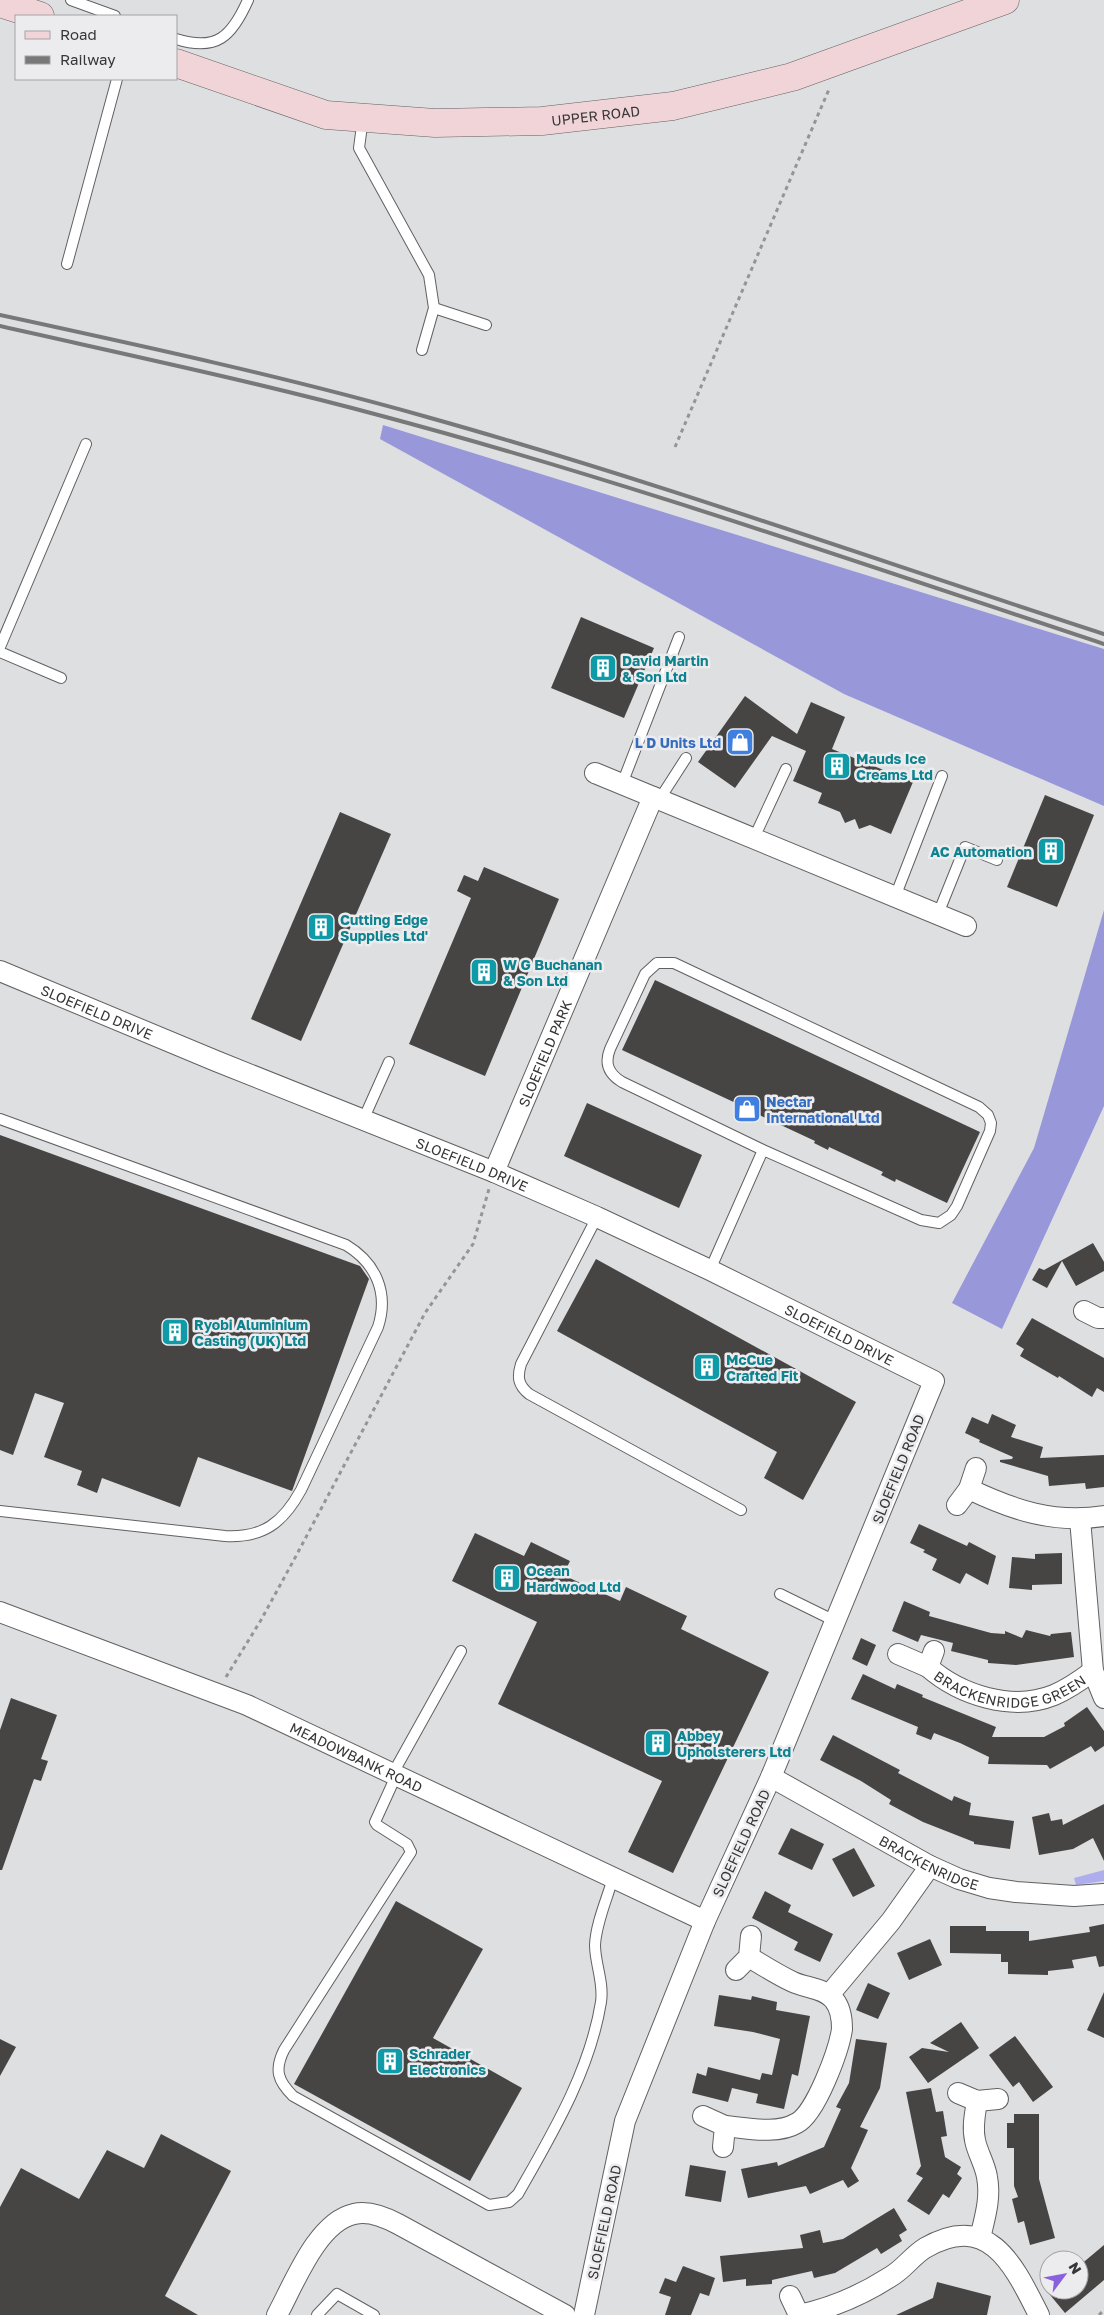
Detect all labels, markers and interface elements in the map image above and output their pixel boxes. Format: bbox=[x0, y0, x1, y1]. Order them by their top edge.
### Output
legend bbox=[15, 15, 178, 80]
text: Road bbox=[60, 25, 97, 43]
text: Railway bbox=[60, 50, 116, 68]
street label: UPPER ROAD bbox=[550, 101, 641, 128]
place label: David Martin & Son Ltd bbox=[622, 652, 709, 685]
building icon: David Martin & Son Ltd bbox=[588, 653, 618, 683]
shop icon: L D Units Ltd bbox=[725, 727, 755, 757]
place label: L D Units Ltd bbox=[635, 734, 721, 751]
place label: Mauds Ice Creams Ltd bbox=[856, 750, 933, 783]
building icon: Mauds Ice Creams Ltd bbox=[822, 751, 852, 781]
building icon: AC Automation bbox=[1036, 836, 1066, 866]
place label: AC Automation bbox=[930, 843, 1032, 860]
place label: Cutting Edge Supplies Ltd' bbox=[340, 911, 428, 944]
building icon: Cutting Edge Supplies Ltd' bbox=[306, 912, 336, 942]
place label: W G Buchanan & Son Ltd bbox=[503, 956, 602, 989]
building icon: W G Buchanan & Son Ltd bbox=[469, 957, 499, 987]
street label: SLOEFIELD DRIVE bbox=[38, 981, 155, 1042]
street label: SLOEFIELD PARK bbox=[514, 997, 575, 1109]
place label: Nectar International Ltd bbox=[766, 1093, 880, 1126]
shop icon: Nectar International Ltd bbox=[732, 1094, 762, 1124]
street label: SLOEFIELD DRIVE bbox=[414, 1133, 531, 1194]
street label: SLOEFIELD DRIVE bbox=[782, 1300, 897, 1368]
place label: Ryobi Aluminium Casting (UK) Ltd bbox=[194, 1316, 308, 1349]
building icon: Ryobi Aluminium Casting (UK) Ltd bbox=[160, 1317, 190, 1347]
place label: McCue Crafted Fit bbox=[726, 1351, 799, 1384]
building icon: McCue Crafted Fit bbox=[692, 1352, 722, 1382]
street label: SLOEFIELD ROAD bbox=[868, 1412, 928, 1526]
place label: Ocean Hardwood Ltd bbox=[526, 1562, 621, 1595]
building icon: Ocean Hardwood Ltd bbox=[492, 1563, 522, 1593]
street label: BRACKENRIDGE GREEN bbox=[930, 1662, 1090, 1682]
text: BRACKENRIDGE GREEN bbox=[931, 1667, 1089, 1710]
street label: MEADOWBANK ROAD bbox=[287, 1718, 426, 1795]
place label: Abbey Upholsterers Ltd bbox=[677, 1727, 791, 1760]
building icon: Abbey Upholsterers Ltd bbox=[643, 1728, 673, 1758]
street label: SLOEFIELD ROAD bbox=[709, 1787, 773, 1899]
street label: BRACKENRIDGE bbox=[877, 1831, 981, 1893]
place label: Schrader Electronics bbox=[409, 2045, 486, 2078]
building icon: Schrader Electronics bbox=[375, 2046, 405, 2076]
street label: SLOEFIELD ROAD bbox=[584, 2163, 624, 2281]
north arrow bbox=[1039, 2250, 1089, 2300]
text: N bbox=[1065, 2259, 1085, 2277]

